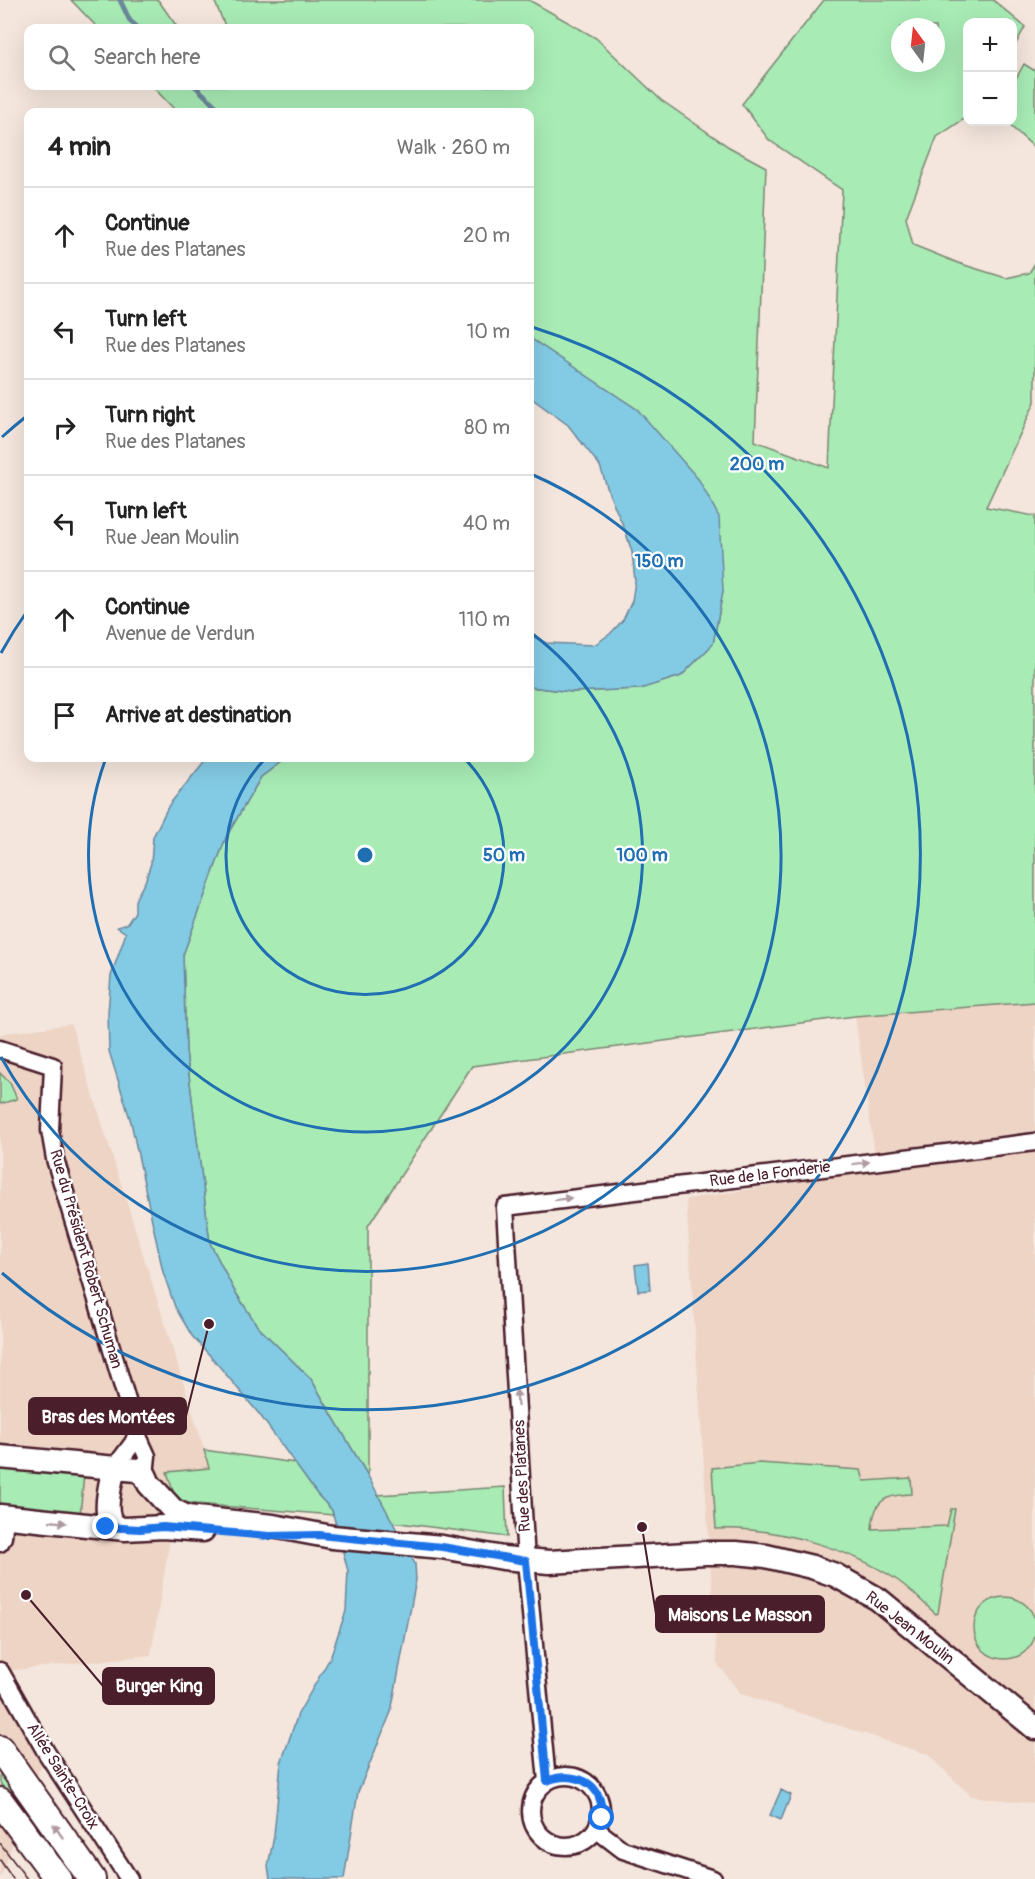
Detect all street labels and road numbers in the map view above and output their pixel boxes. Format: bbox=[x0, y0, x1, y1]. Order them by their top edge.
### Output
street label: Rue du Président Robert Schuman bbox=[45, 1147, 127, 1371]
street label: Rue de la Fonderie bbox=[709, 1157, 832, 1191]
street label: Rue des Platanes bbox=[509, 1419, 535, 1533]
street label: Rue Jean Moulin bbox=[862, 1587, 958, 1669]
street label: Allée Sainte-Croix bbox=[22, 1719, 104, 1833]

